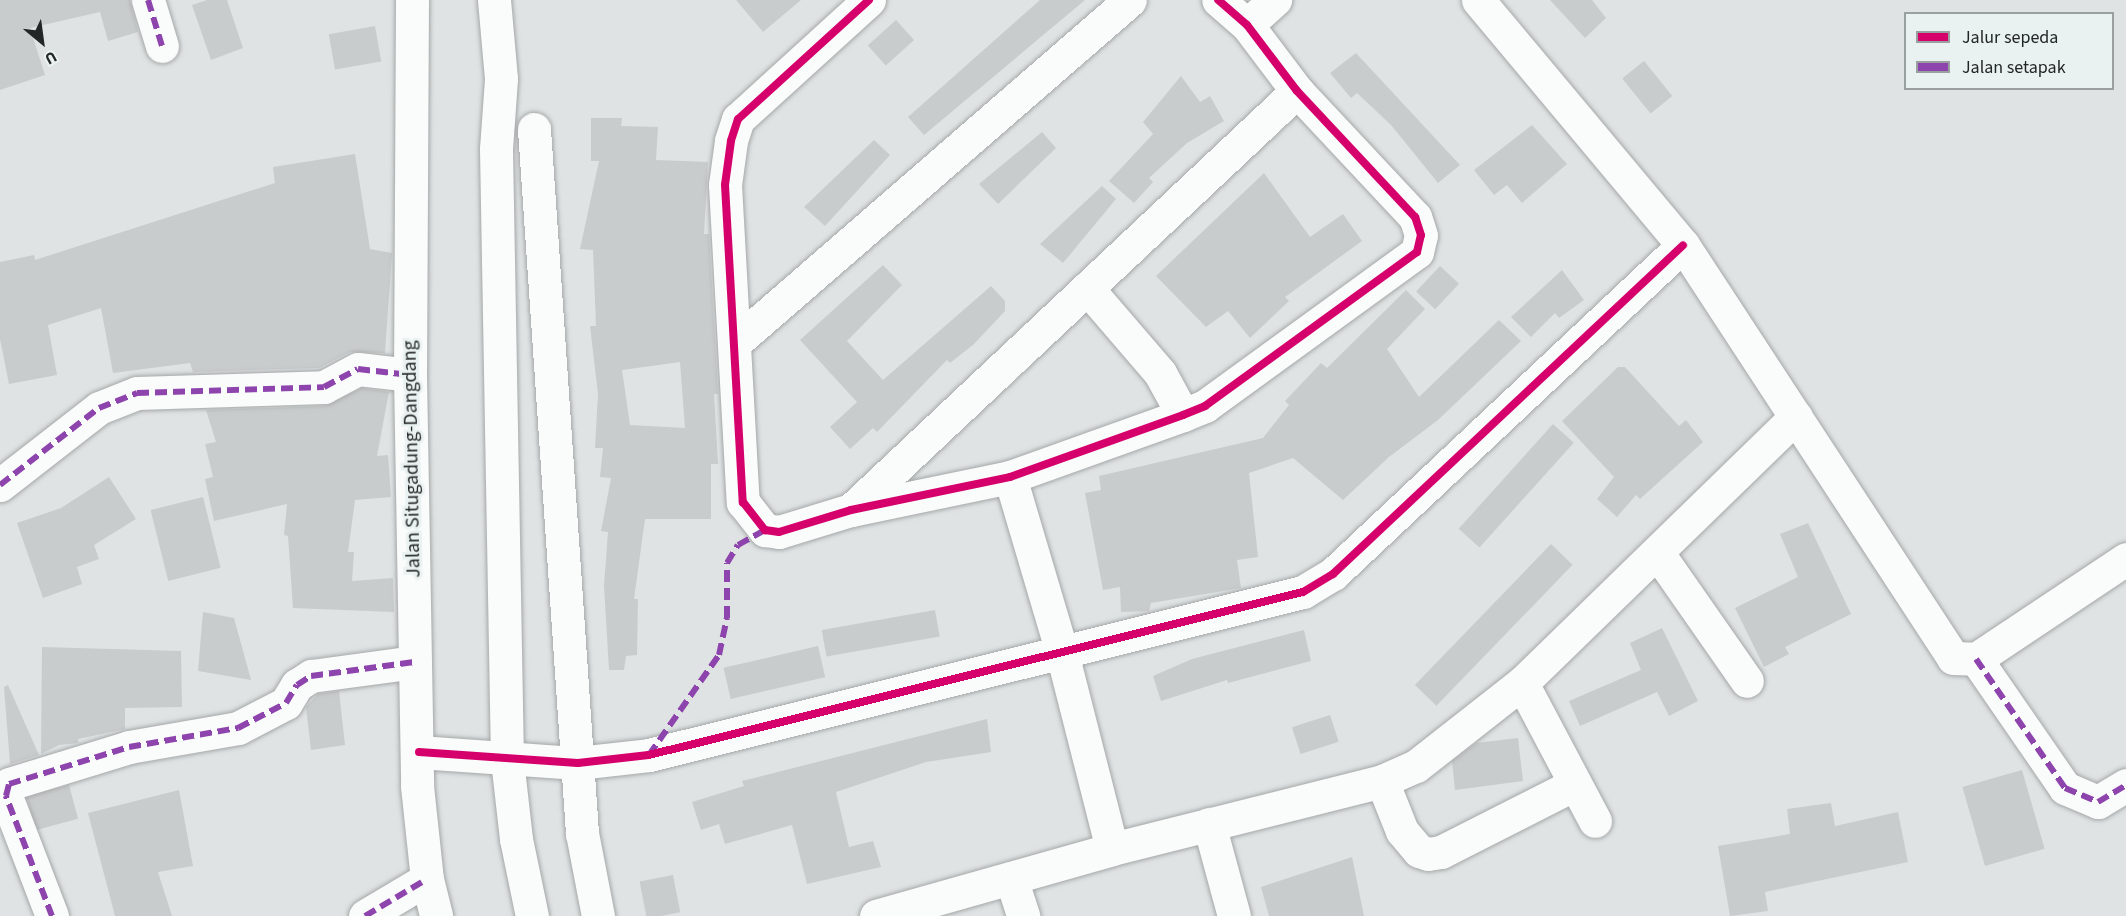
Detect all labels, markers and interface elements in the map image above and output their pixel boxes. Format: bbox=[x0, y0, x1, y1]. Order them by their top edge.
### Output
north arrow bbox=[12, 12, 72, 72]
legend bbox=[1904, 12, 2114, 90]
text: Jalur sepeda bbox=[1962, 25, 2058, 50]
text: U bbox=[41, 46, 61, 70]
text: Jalan setapak bbox=[1962, 55, 2066, 80]
street label: Jalan Situgadung-Dangdang bbox=[398, 340, 426, 578]

